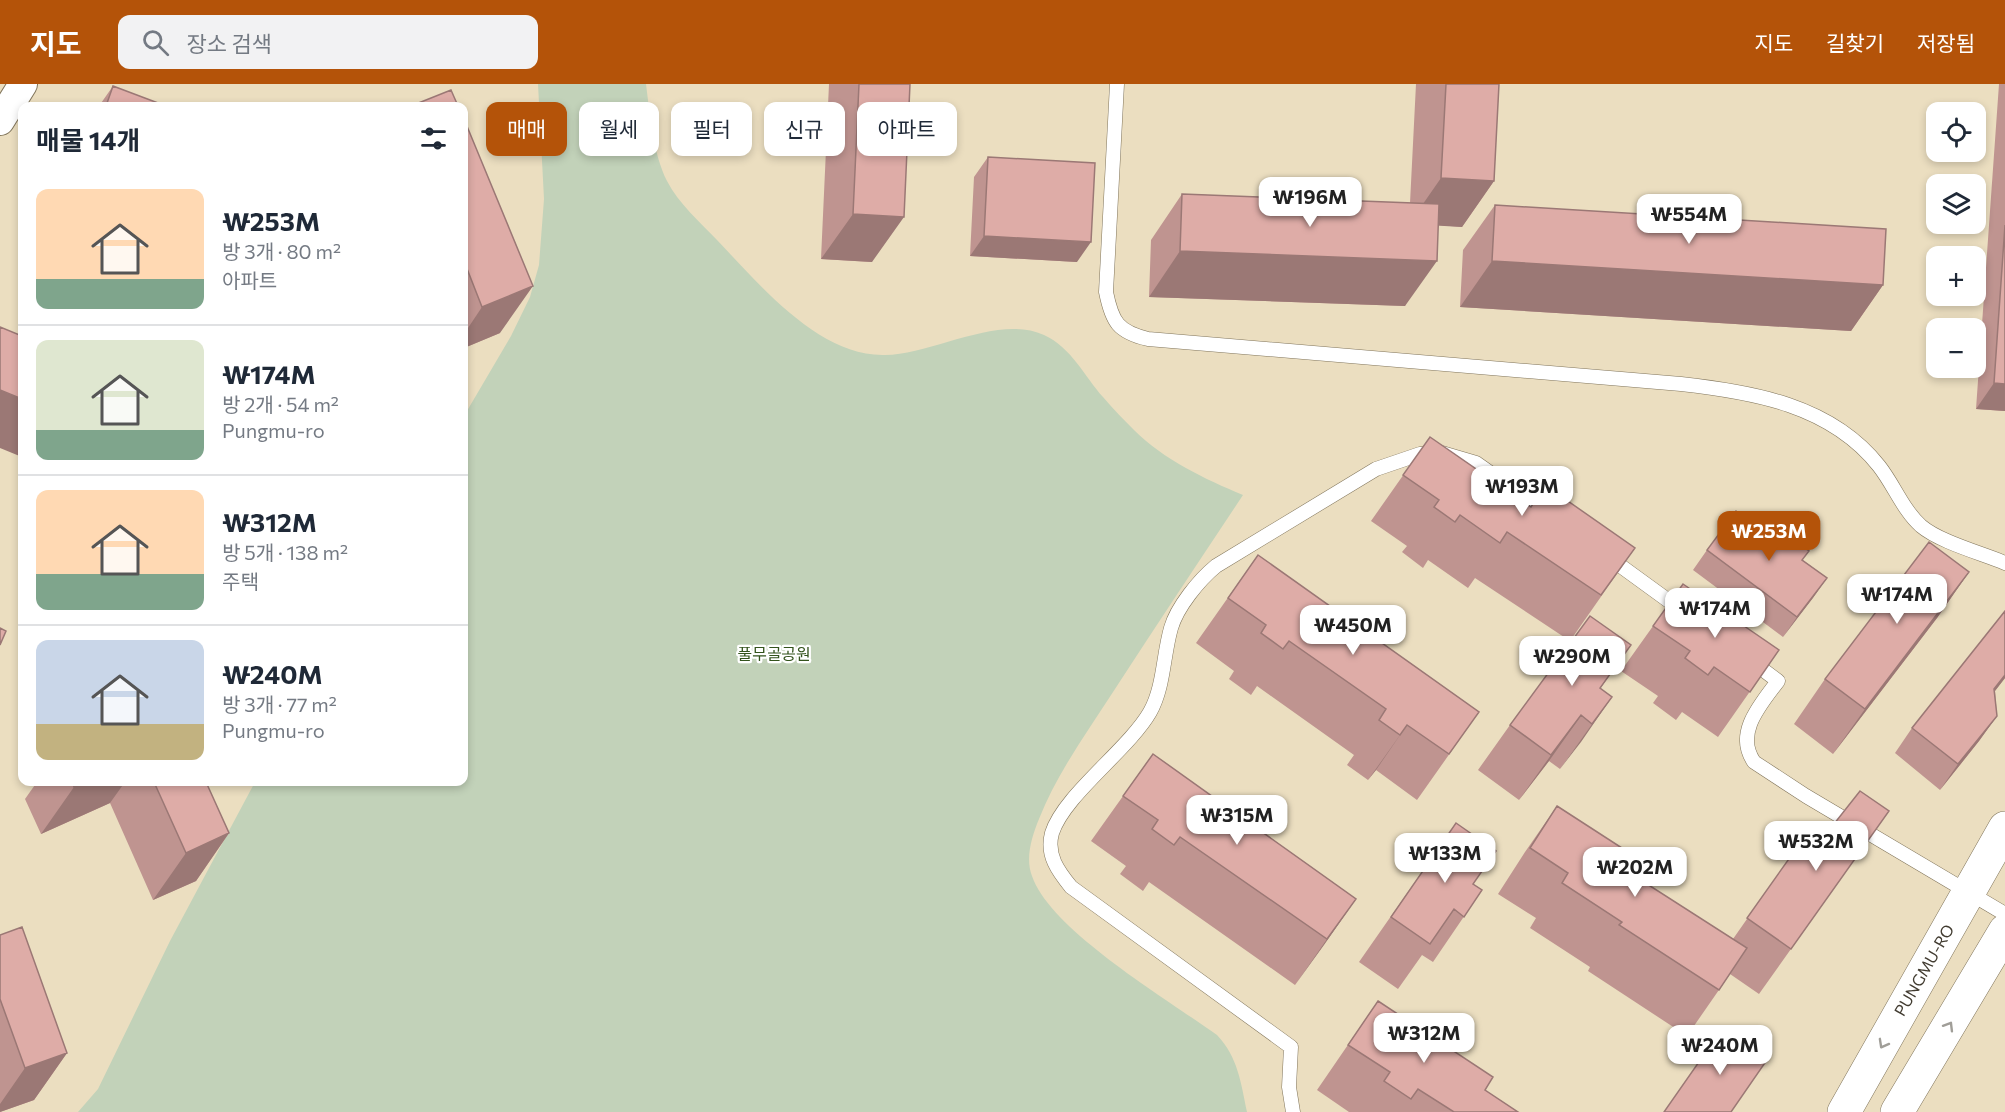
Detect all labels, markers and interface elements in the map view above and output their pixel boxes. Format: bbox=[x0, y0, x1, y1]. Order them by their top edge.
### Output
search box bbox=[118, 15, 538, 69]
text: 지도 bbox=[30, 26, 82, 60]
icon: search bbox=[139, 26, 172, 59]
text: 장소 검색 bbox=[187, 30, 272, 57]
text: 지도 bbox=[1754, 30, 1793, 55]
text: 길찾기 bbox=[1826, 30, 1884, 55]
text: 저장됨 bbox=[1917, 30, 1975, 55]
chip: 매매 bbox=[486, 102, 567, 156]
chip: 월세 bbox=[579, 102, 659, 156]
chip: 필터 bbox=[671, 102, 752, 156]
chip: 신규 bbox=[764, 102, 845, 156]
chip: 아파트 bbox=[857, 102, 957, 156]
map controls bbox=[1926, 102, 1986, 378]
button: locate bbox=[1926, 102, 1986, 162]
icon: filters bbox=[417, 122, 450, 155]
text: 매물 14개 bbox=[36, 124, 140, 155]
button: layers bbox=[1926, 174, 1986, 234]
pin: ₩196M bbox=[1268, 177, 1352, 228]
text: ₩196M bbox=[1273, 184, 1347, 208]
pin: ₩554M bbox=[1647, 194, 1731, 245]
text: ₩554M bbox=[1651, 201, 1727, 225]
text: ₩253M bbox=[222, 205, 320, 236]
icon: home bbox=[84, 213, 156, 285]
text: 방 3개 · 80 m² bbox=[222, 239, 341, 263]
button: + bbox=[1926, 246, 1986, 306]
text: 아파트 bbox=[222, 268, 277, 292]
button: − bbox=[1926, 318, 1986, 378]
text: ₩174M bbox=[222, 358, 315, 389]
icon: home bbox=[84, 364, 156, 436]
text: 방 2개 · 54 m² bbox=[222, 392, 339, 416]
text: Pungmu-ro bbox=[222, 418, 325, 442]
pin: ₩193M bbox=[1480, 466, 1564, 517]
text: ₩193M bbox=[1485, 473, 1559, 497]
text: ₩312M bbox=[222, 506, 317, 537]
pin: ₩253M bbox=[1727, 511, 1811, 562]
icon: home bbox=[84, 514, 156, 586]
text: ₩253M bbox=[1731, 518, 1807, 542]
text: 방 5개 · 138 m² bbox=[222, 540, 348, 564]
text: 주택 bbox=[222, 569, 259, 593]
pin: ₩174M bbox=[1855, 574, 1939, 625]
text: ₩174M bbox=[1861, 581, 1933, 605]
pin: ₩174M bbox=[1673, 588, 1757, 639]
text: ₩174M bbox=[1679, 595, 1751, 619]
pin: ₩450M bbox=[1311, 605, 1395, 656]
text: ₩450M bbox=[1314, 612, 1392, 636]
pin: ₩290M bbox=[1530, 636, 1614, 687]
text: ₩290M bbox=[1533, 643, 1611, 667]
park label: 풀무골공원 bbox=[737, 644, 811, 663]
text: ₩240M bbox=[222, 658, 323, 689]
icon: home bbox=[84, 664, 156, 736]
text: 방 3개 · 77 m² bbox=[222, 692, 337, 716]
text: Pungmu-ro bbox=[222, 718, 325, 742]
pin: ₩315M bbox=[1195, 795, 1279, 846]
text: ₩315M bbox=[1200, 802, 1274, 826]
pin: ₩532M bbox=[1774, 821, 1858, 872]
text: ₩532M bbox=[1778, 828, 1854, 852]
pin: ₩133M bbox=[1403, 833, 1487, 884]
text: ₩133M bbox=[1408, 840, 1482, 864]
pin: ₩202M bbox=[1593, 847, 1677, 898]
text: ₩202M bbox=[1597, 854, 1673, 878]
street label: PUNGMU-RO bbox=[1890, 921, 1957, 1019]
pin: ₩312M bbox=[1382, 1013, 1466, 1064]
text: ₩312M bbox=[1388, 1020, 1460, 1044]
one-way arrow bbox=[1941, 1022, 1953, 1032]
pin: ₩240M bbox=[1678, 1025, 1762, 1076]
text: ₩240M bbox=[1681, 1032, 1759, 1056]
one-way arrow bbox=[1879, 1037, 1890, 1048]

